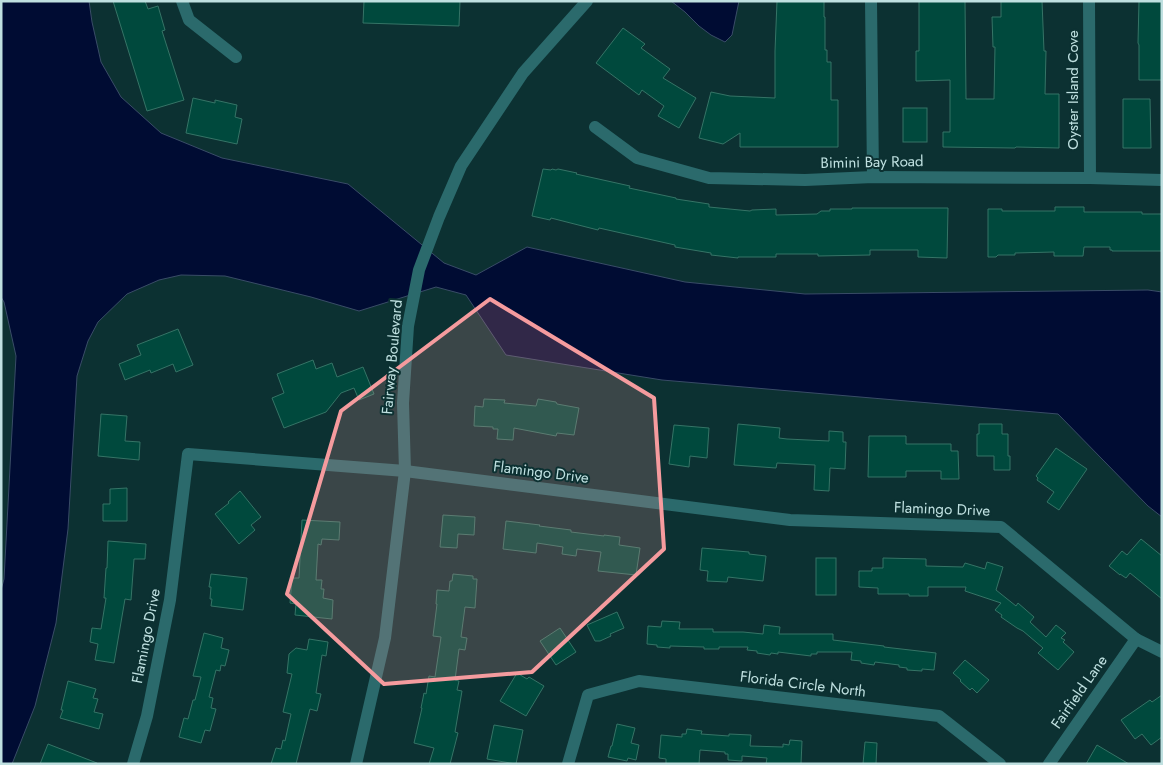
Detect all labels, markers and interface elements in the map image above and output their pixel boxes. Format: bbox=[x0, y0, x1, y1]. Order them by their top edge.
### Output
street label: Oyster Island Cove bbox=[1062, 30, 1084, 150]
street label: Bimini Bay Road bbox=[820, 150, 924, 174]
street label: Fairway Boulevard bbox=[376, 299, 408, 415]
street label: Flamingo Drive bbox=[492, 455, 590, 489]
street label: Flamingo Drive bbox=[894, 496, 991, 522]
street label: Flamingo Drive bbox=[126, 586, 166, 685]
street label: Fairfield Lane bbox=[1046, 651, 1113, 733]
street label: Florida Circle North bbox=[739, 665, 867, 703]

